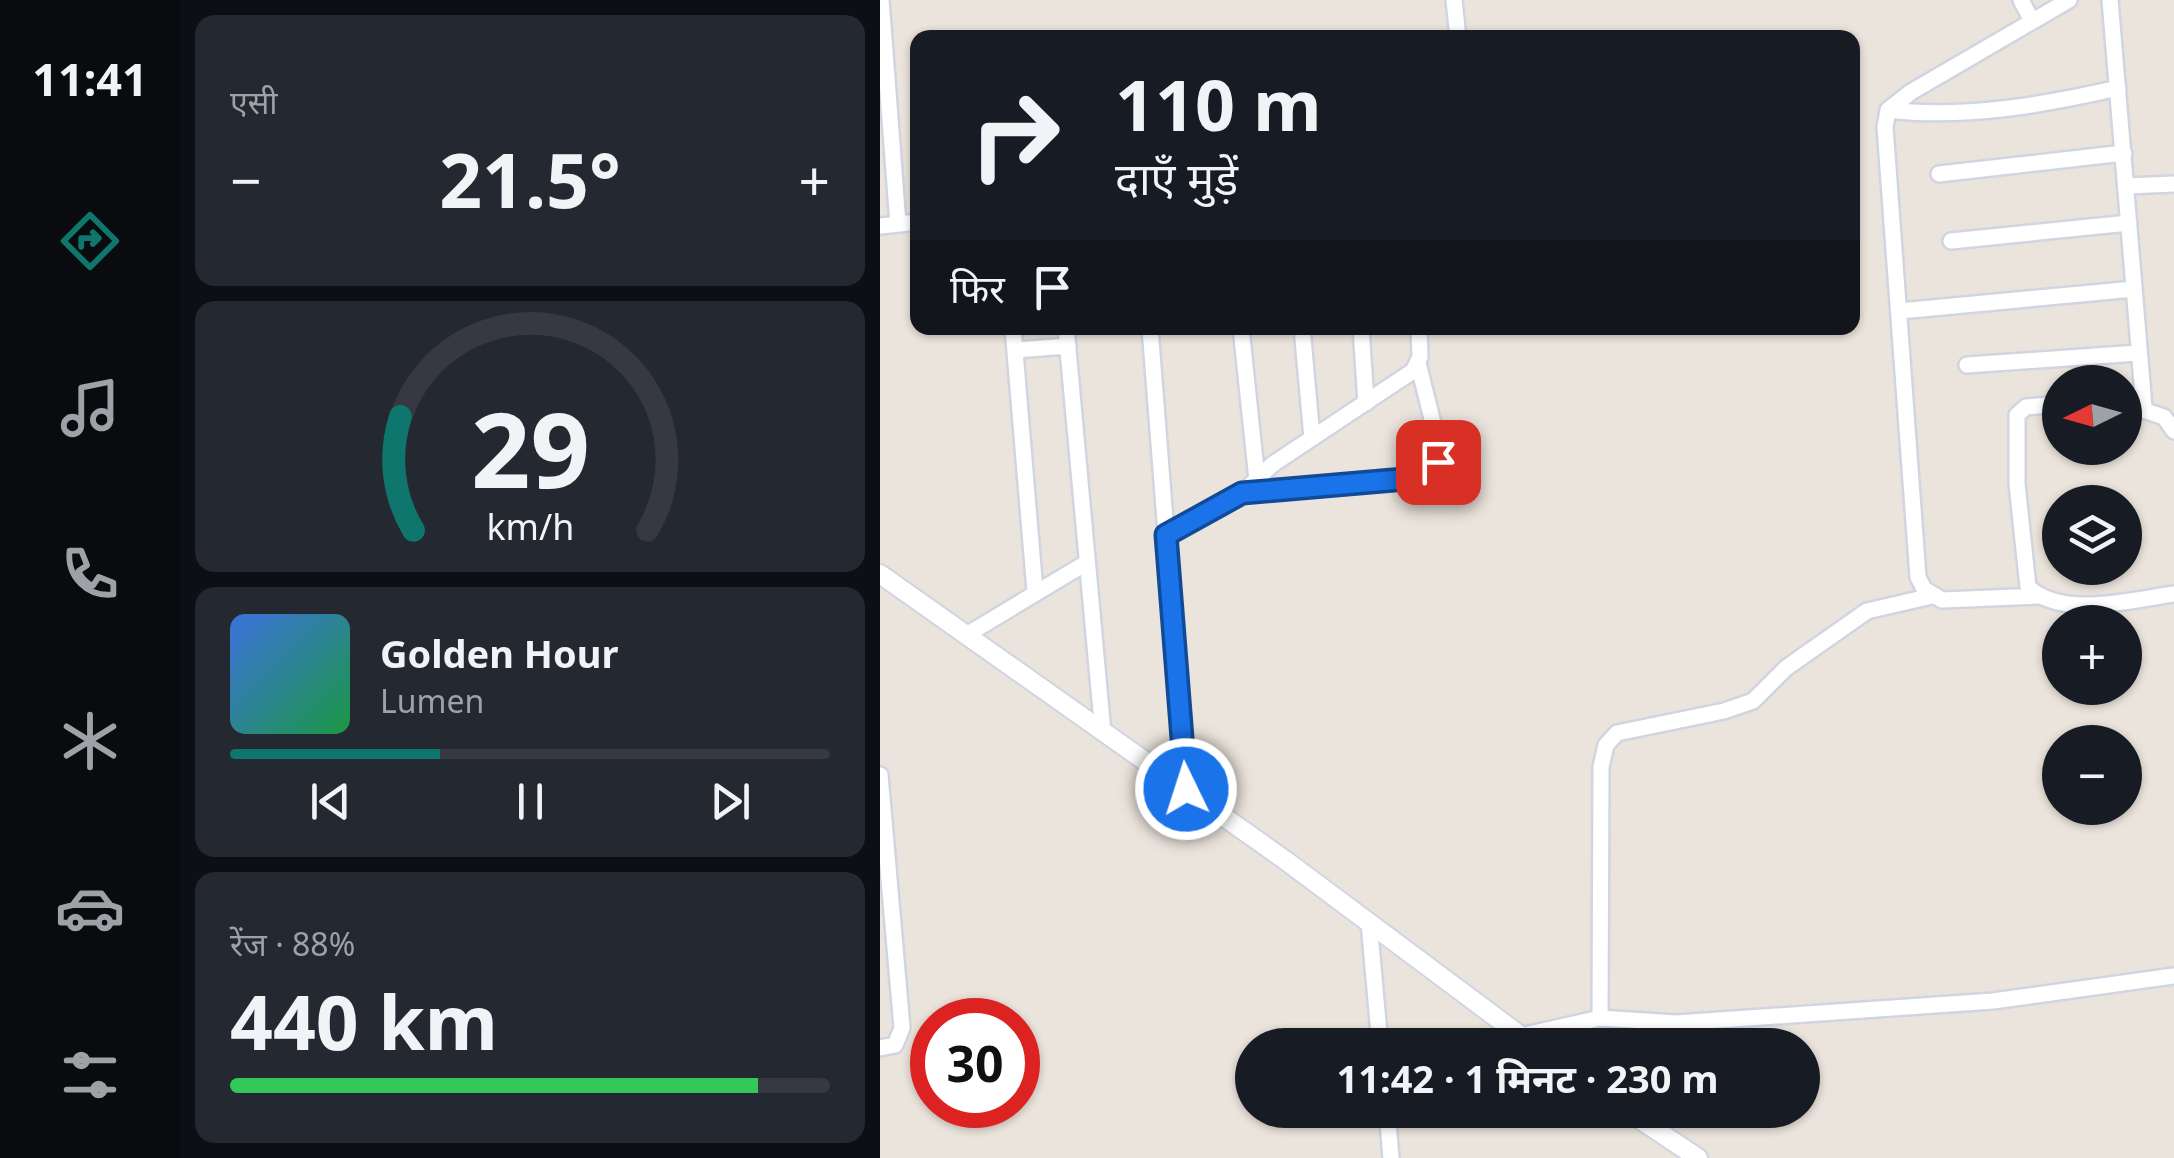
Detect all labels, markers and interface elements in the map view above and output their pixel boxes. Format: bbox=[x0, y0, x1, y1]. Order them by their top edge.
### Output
text: 11:41 bbox=[32, 48, 148, 109]
text: 110 m bbox=[1115, 56, 1322, 152]
icon: right bbox=[950, 70, 1080, 200]
text: एसी bbox=[230, 80, 278, 123]
text: 21.5° bbox=[439, 128, 621, 230]
text: − bbox=[230, 142, 261, 217]
text: + bbox=[799, 142, 830, 217]
text: दाएँ मुड़ें bbox=[1115, 147, 1238, 208]
icon: directions bbox=[55, 206, 125, 276]
icon: arrive bbox=[1025, 260, 1080, 315]
text: फिर bbox=[950, 262, 1005, 314]
north arrow bbox=[2042, 365, 2142, 465]
map controls bbox=[2042, 365, 2142, 825]
icon: music bbox=[55, 373, 125, 443]
text: 29 bbox=[471, 377, 589, 518]
pin bbox=[1396, 420, 1481, 505]
icon: arrive bbox=[1411, 435, 1466, 490]
button: layers bbox=[2042, 485, 2142, 585]
text: km/h bbox=[486, 502, 574, 550]
icon: phone bbox=[55, 539, 125, 609]
button: + bbox=[2042, 605, 2142, 705]
text: Golden Hour bbox=[380, 627, 618, 679]
text: Lumen bbox=[380, 679, 484, 722]
icon: climate bbox=[55, 706, 125, 776]
button: − bbox=[2042, 725, 2142, 825]
position arrow bbox=[1134, 737, 1238, 841]
icon: previous bbox=[303, 774, 358, 829]
icon: pause bbox=[503, 774, 558, 829]
icon: next bbox=[703, 774, 758, 829]
icon: car bbox=[55, 873, 125, 943]
text: रेंज · 88% bbox=[230, 922, 355, 965]
text: 440 km bbox=[230, 970, 498, 1072]
speed limit sign: 30 bbox=[910, 998, 1040, 1128]
icon: filters bbox=[55, 1040, 125, 1110]
text: 11:42 · 1 मिनट · 230 m bbox=[1336, 1052, 1719, 1104]

